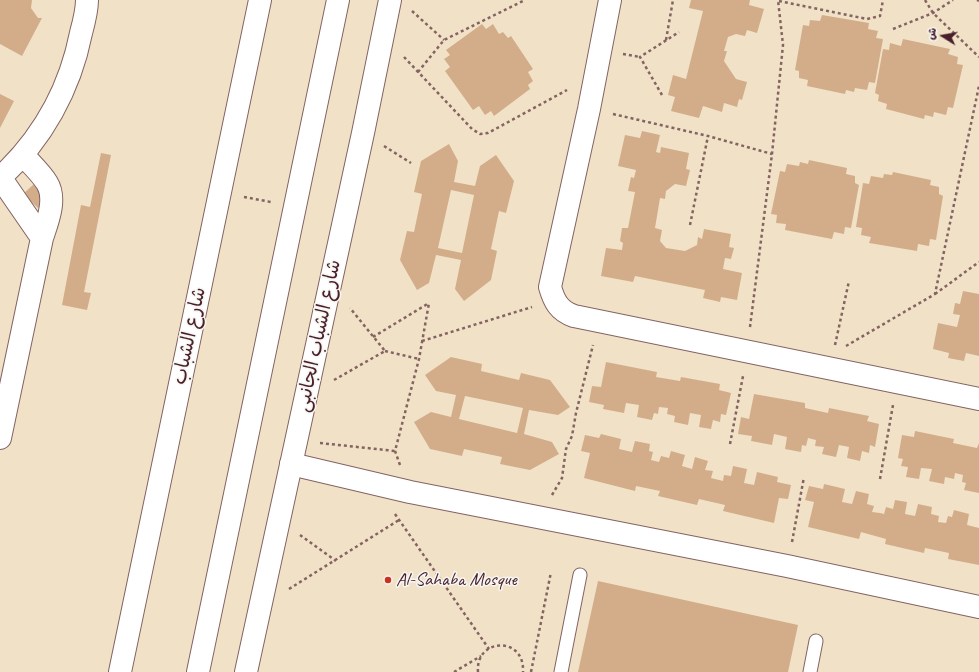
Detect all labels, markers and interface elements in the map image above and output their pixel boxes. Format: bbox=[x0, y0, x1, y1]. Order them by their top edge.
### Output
north arrow bbox=[923, 16, 963, 56]
text: ش bbox=[923, 26, 939, 41]
street label: شارع الشباب الجانبى bbox=[292, 258, 346, 414]
street label: شارع الشباب bbox=[169, 285, 211, 387]
place label: Al-Sahaba Mosque bbox=[396, 569, 517, 591]
marker: Al-Sahaba Mosque bbox=[383, 575, 393, 585]

